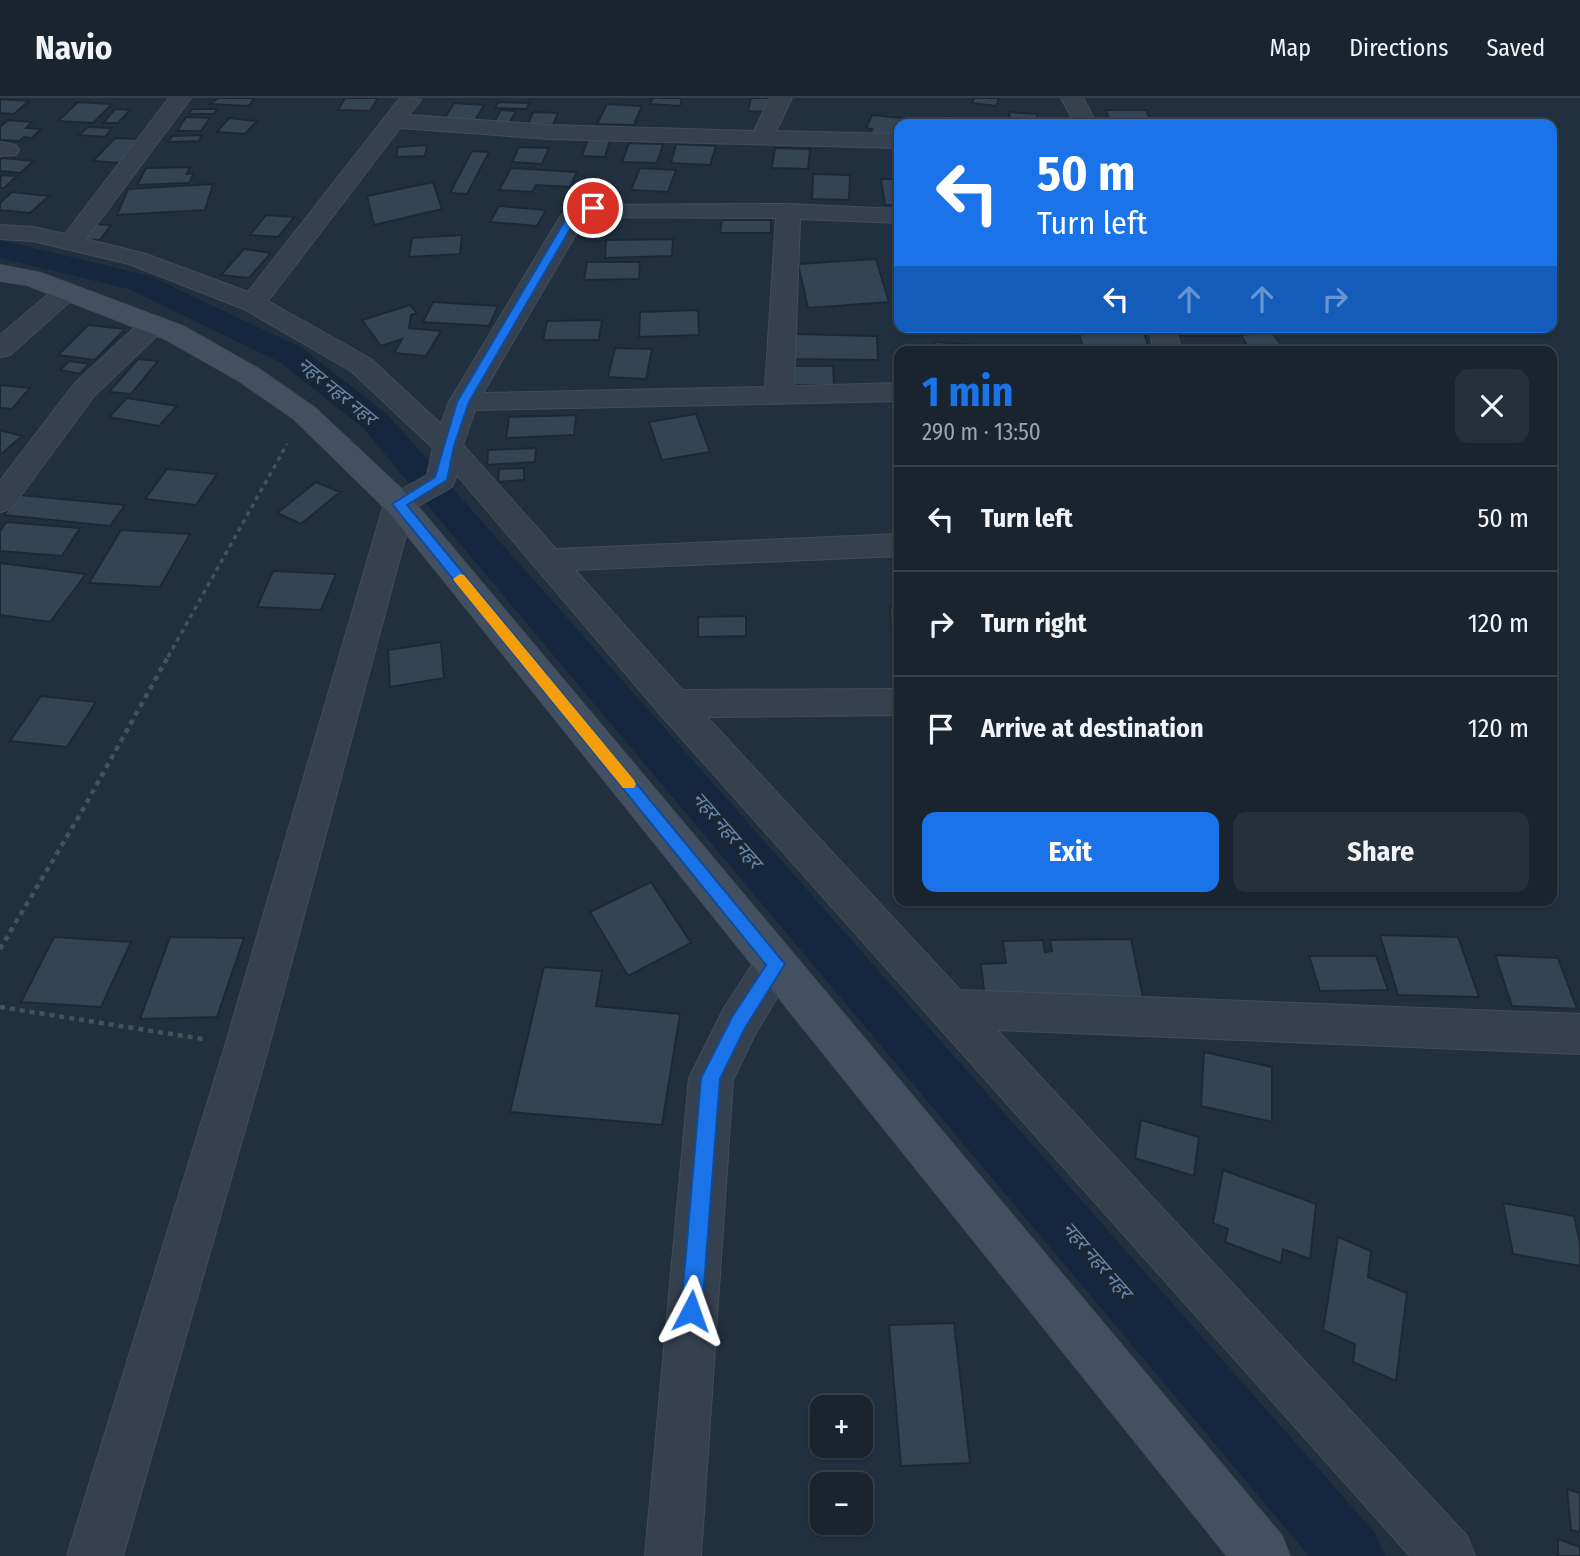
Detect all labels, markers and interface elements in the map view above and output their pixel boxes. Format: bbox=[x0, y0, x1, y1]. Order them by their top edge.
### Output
text: Navio bbox=[35, 28, 112, 68]
text: Map bbox=[1270, 34, 1311, 62]
text: Directions bbox=[1349, 34, 1448, 62]
text: Saved bbox=[1486, 34, 1545, 62]
text: 50 m bbox=[1037, 144, 1135, 203]
icon: left bbox=[922, 147, 1013, 238]
pin bbox=[563, 178, 623, 238]
icon: arrive bbox=[574, 189, 612, 227]
text: Turn left bbox=[1037, 204, 1147, 242]
icon: left bbox=[1097, 280, 1135, 318]
icon: ahead bbox=[1170, 280, 1208, 318]
icon: ahead bbox=[1243, 280, 1281, 318]
icon: right bbox=[1316, 280, 1354, 318]
water label: नहर नहर नहर bbox=[293, 352, 384, 432]
text: 1 min bbox=[922, 367, 1013, 417]
button: close bbox=[1455, 369, 1529, 443]
text: 290 m · 13:50 bbox=[922, 418, 1041, 446]
icon: left bbox=[922, 500, 960, 538]
text: Turn left bbox=[981, 503, 1073, 534]
text: 50 m bbox=[1477, 503, 1529, 534]
icon: right bbox=[922, 605, 960, 643]
text: Turn right bbox=[981, 608, 1087, 639]
text: 120 m bbox=[1468, 608, 1529, 639]
icon: arrive bbox=[922, 710, 960, 748]
text: Arrive at destination bbox=[981, 713, 1204, 744]
text: 120 m bbox=[1468, 713, 1529, 744]
water label: नहर नहर नहर bbox=[687, 787, 769, 876]
button: Exit bbox=[922, 812, 1219, 892]
button: Share bbox=[1233, 812, 1529, 892]
water label: नहर नहर नहर bbox=[1057, 1217, 1139, 1306]
position arrow bbox=[654, 1274, 728, 1348]
map controls bbox=[810, 1395, 873, 1535]
button: + bbox=[810, 1395, 873, 1458]
button: − bbox=[810, 1472, 873, 1535]

